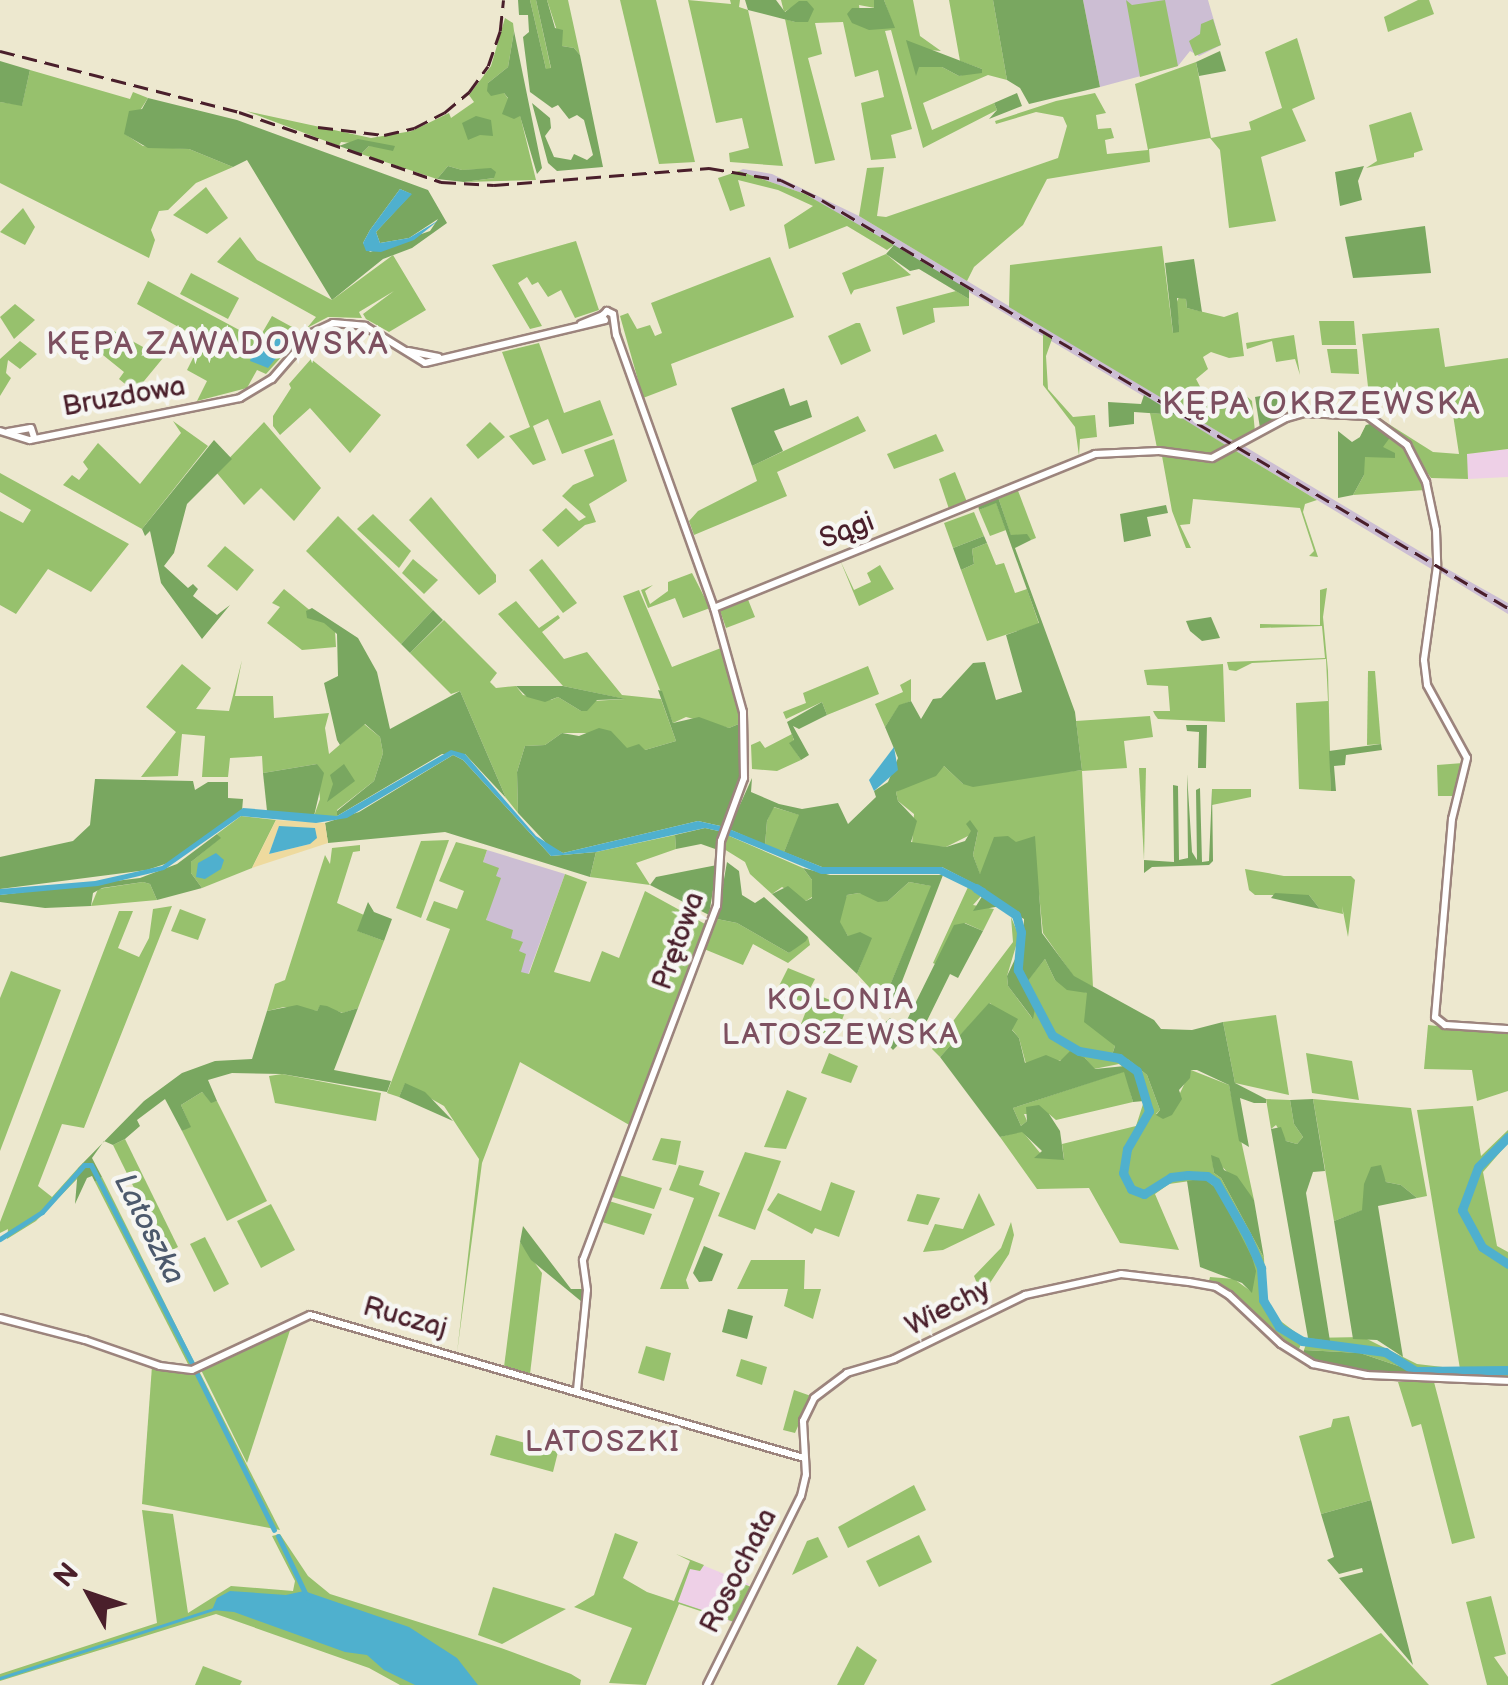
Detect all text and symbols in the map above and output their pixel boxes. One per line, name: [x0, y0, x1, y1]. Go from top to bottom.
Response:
district label: KĘPA ZAWADOWSKA: [46, 326, 390, 364]
street label: Bruzdowa: [60, 370, 188, 424]
district label: KĘPA OKRZEWSKA: [1162, 386, 1482, 424]
street label: Sągi: [815, 505, 879, 557]
street label: Prętowa: [646, 887, 712, 995]
district label: KOLONIA LATOSZEWSKA: [722, 982, 960, 1052]
water label: Latoszka: [106, 1168, 192, 1290]
street label: Wiechy: [900, 1273, 996, 1343]
street label: Ruczaj: [359, 1290, 451, 1346]
district label: LATOSZKI: [525, 1424, 681, 1460]
street label: Rosochata: [693, 1503, 785, 1639]
north arrow: [40, 1545, 140, 1645]
text: N: [47, 1557, 86, 1594]

